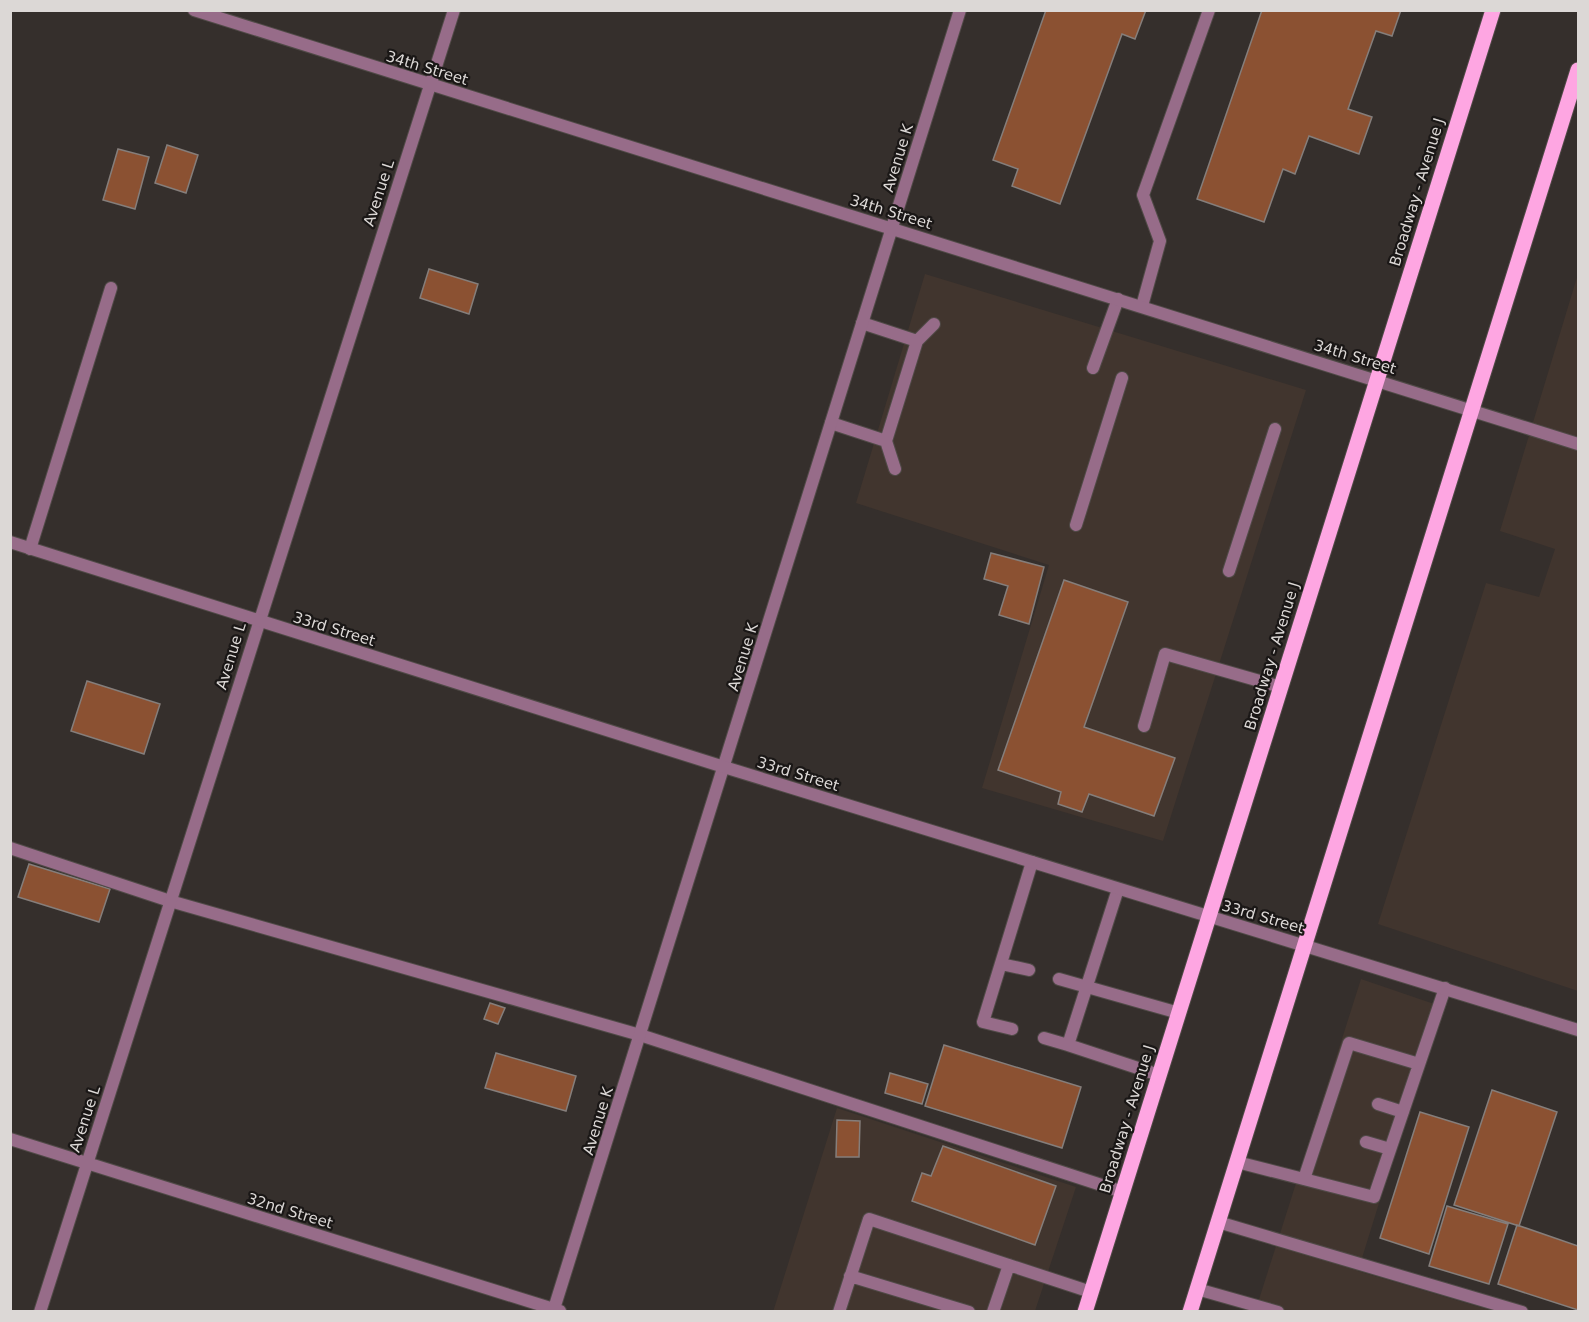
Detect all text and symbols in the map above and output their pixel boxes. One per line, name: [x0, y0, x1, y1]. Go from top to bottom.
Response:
street label: 34th Street: [384, 47, 470, 89]
street label: Broadway - Avenue J: [1386, 116, 1448, 268]
street label: Avenue K: [879, 121, 917, 194]
street label: Avenue L: [360, 157, 398, 229]
street label: 34th Street: [848, 191, 934, 233]
street label: 34th Street: [1312, 336, 1398, 378]
street label: Broadway - Avenue J: [1241, 580, 1303, 732]
street label: 33rd Street: [291, 608, 377, 650]
street label: Avenue L: [212, 620, 250, 692]
street label: Avenue K: [724, 620, 762, 693]
street label: 33rd Street: [755, 753, 841, 795]
street label: 33rd Street: [1220, 897, 1306, 937]
street label: Broadway - Avenue J: [1096, 1043, 1158, 1195]
street label: Avenue L: [66, 1083, 104, 1155]
street label: Avenue K: [579, 1084, 617, 1157]
street label: 32nd Street: [245, 1189, 335, 1233]

